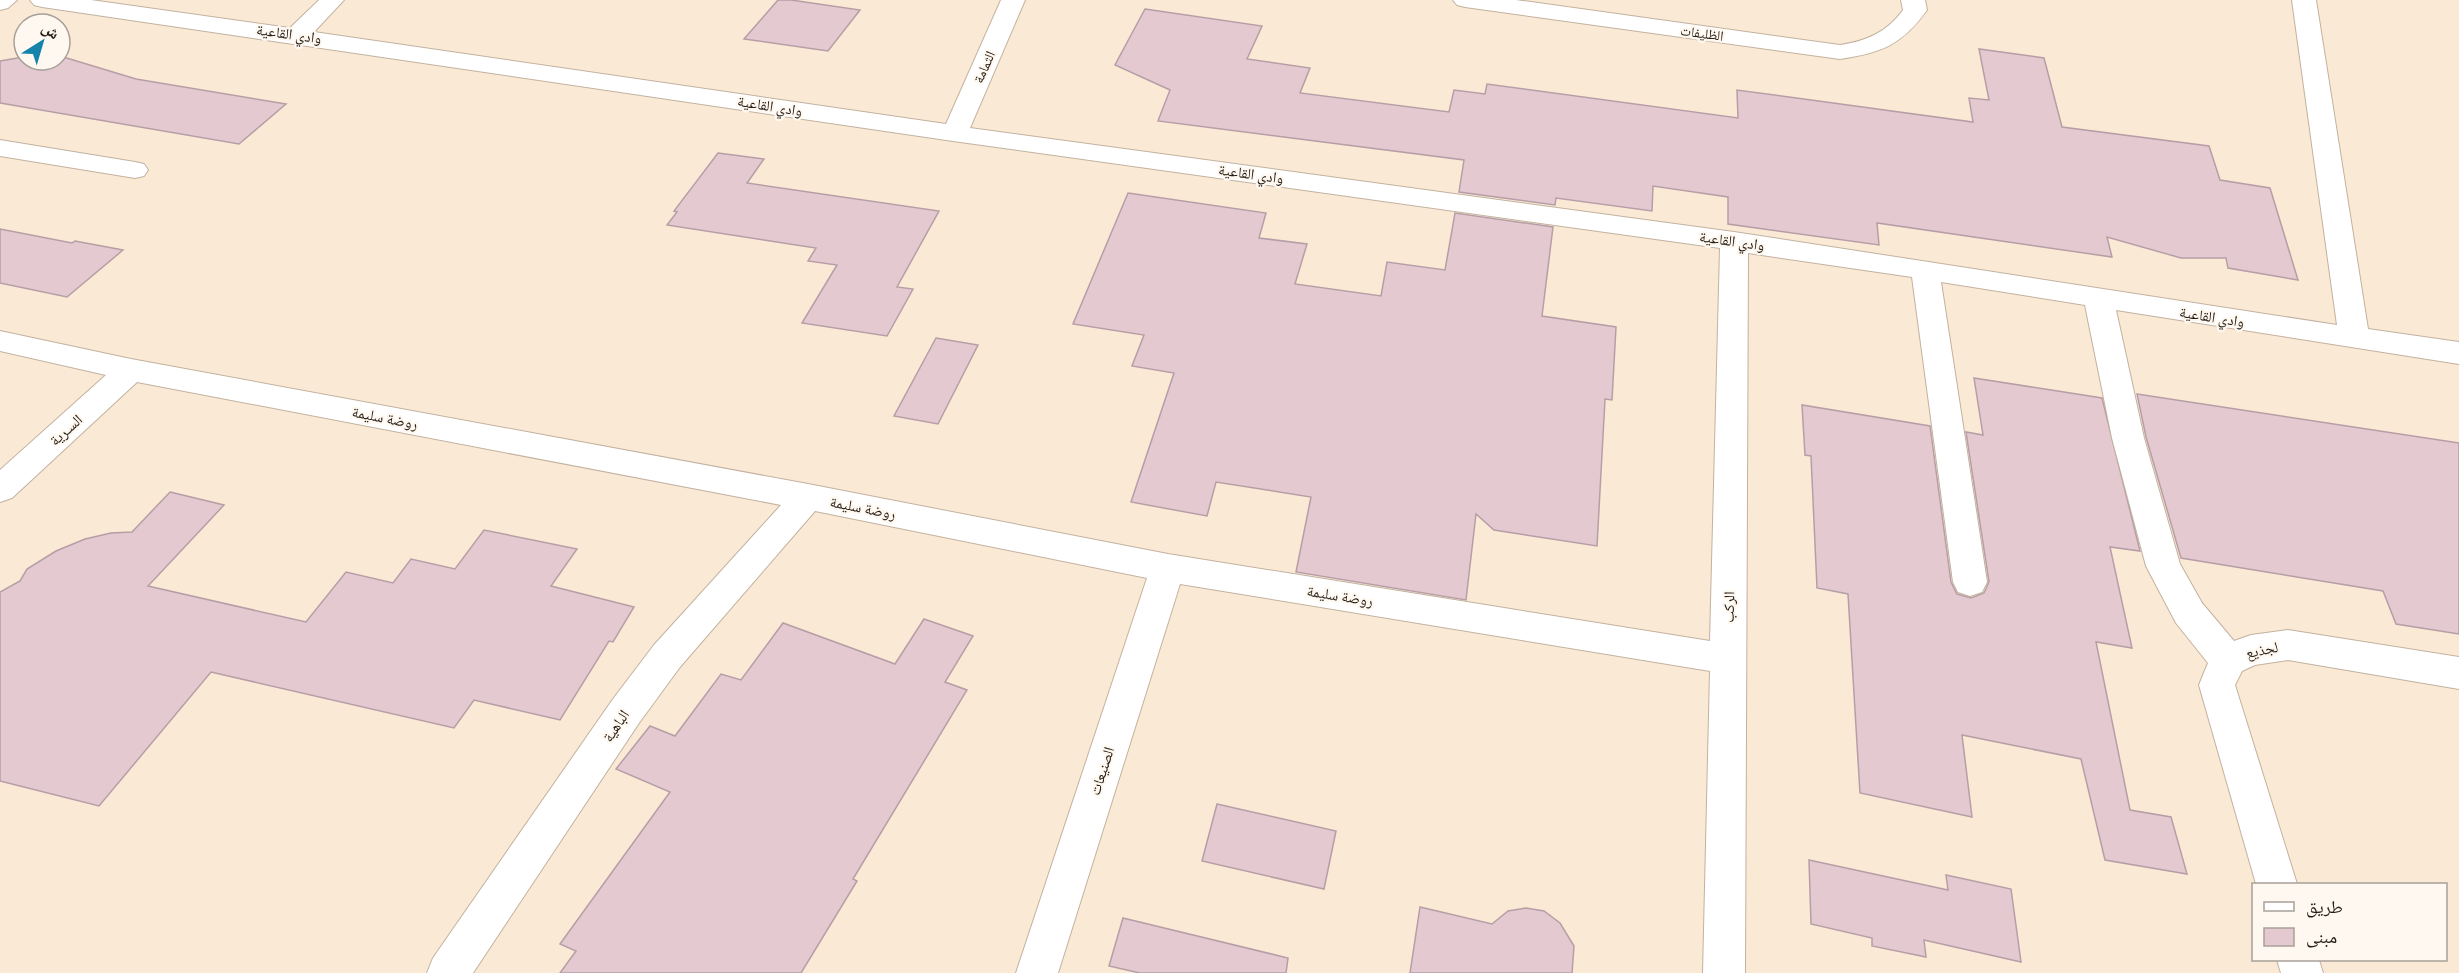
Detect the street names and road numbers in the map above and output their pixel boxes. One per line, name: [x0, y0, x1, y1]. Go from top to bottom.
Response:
street label: وادي القاعية: [254, 19, 323, 53]
street label: الظليفات: [1679, 20, 1725, 50]
street label: الثمامة: [968, 48, 1004, 88]
street label: وادي القاعية: [735, 90, 804, 126]
street label: وادي القاعية: [1216, 159, 1285, 193]
street label: وادي القاعية: [1697, 226, 1766, 260]
street label: وادي القاعية: [2177, 301, 2246, 337]
street label: روضة سليمة: [349, 401, 420, 439]
street label: السـرية: [45, 409, 90, 454]
street label: روضة سليمة: [827, 491, 898, 529]
street label: روضة سليمة: [1305, 580, 1375, 616]
street label: الركب: [1718, 591, 1744, 623]
street label: لجذيع: [2244, 636, 2281, 668]
street label: الباهية: [597, 705, 638, 749]
street label: الصنيعات: [1084, 744, 1124, 799]

